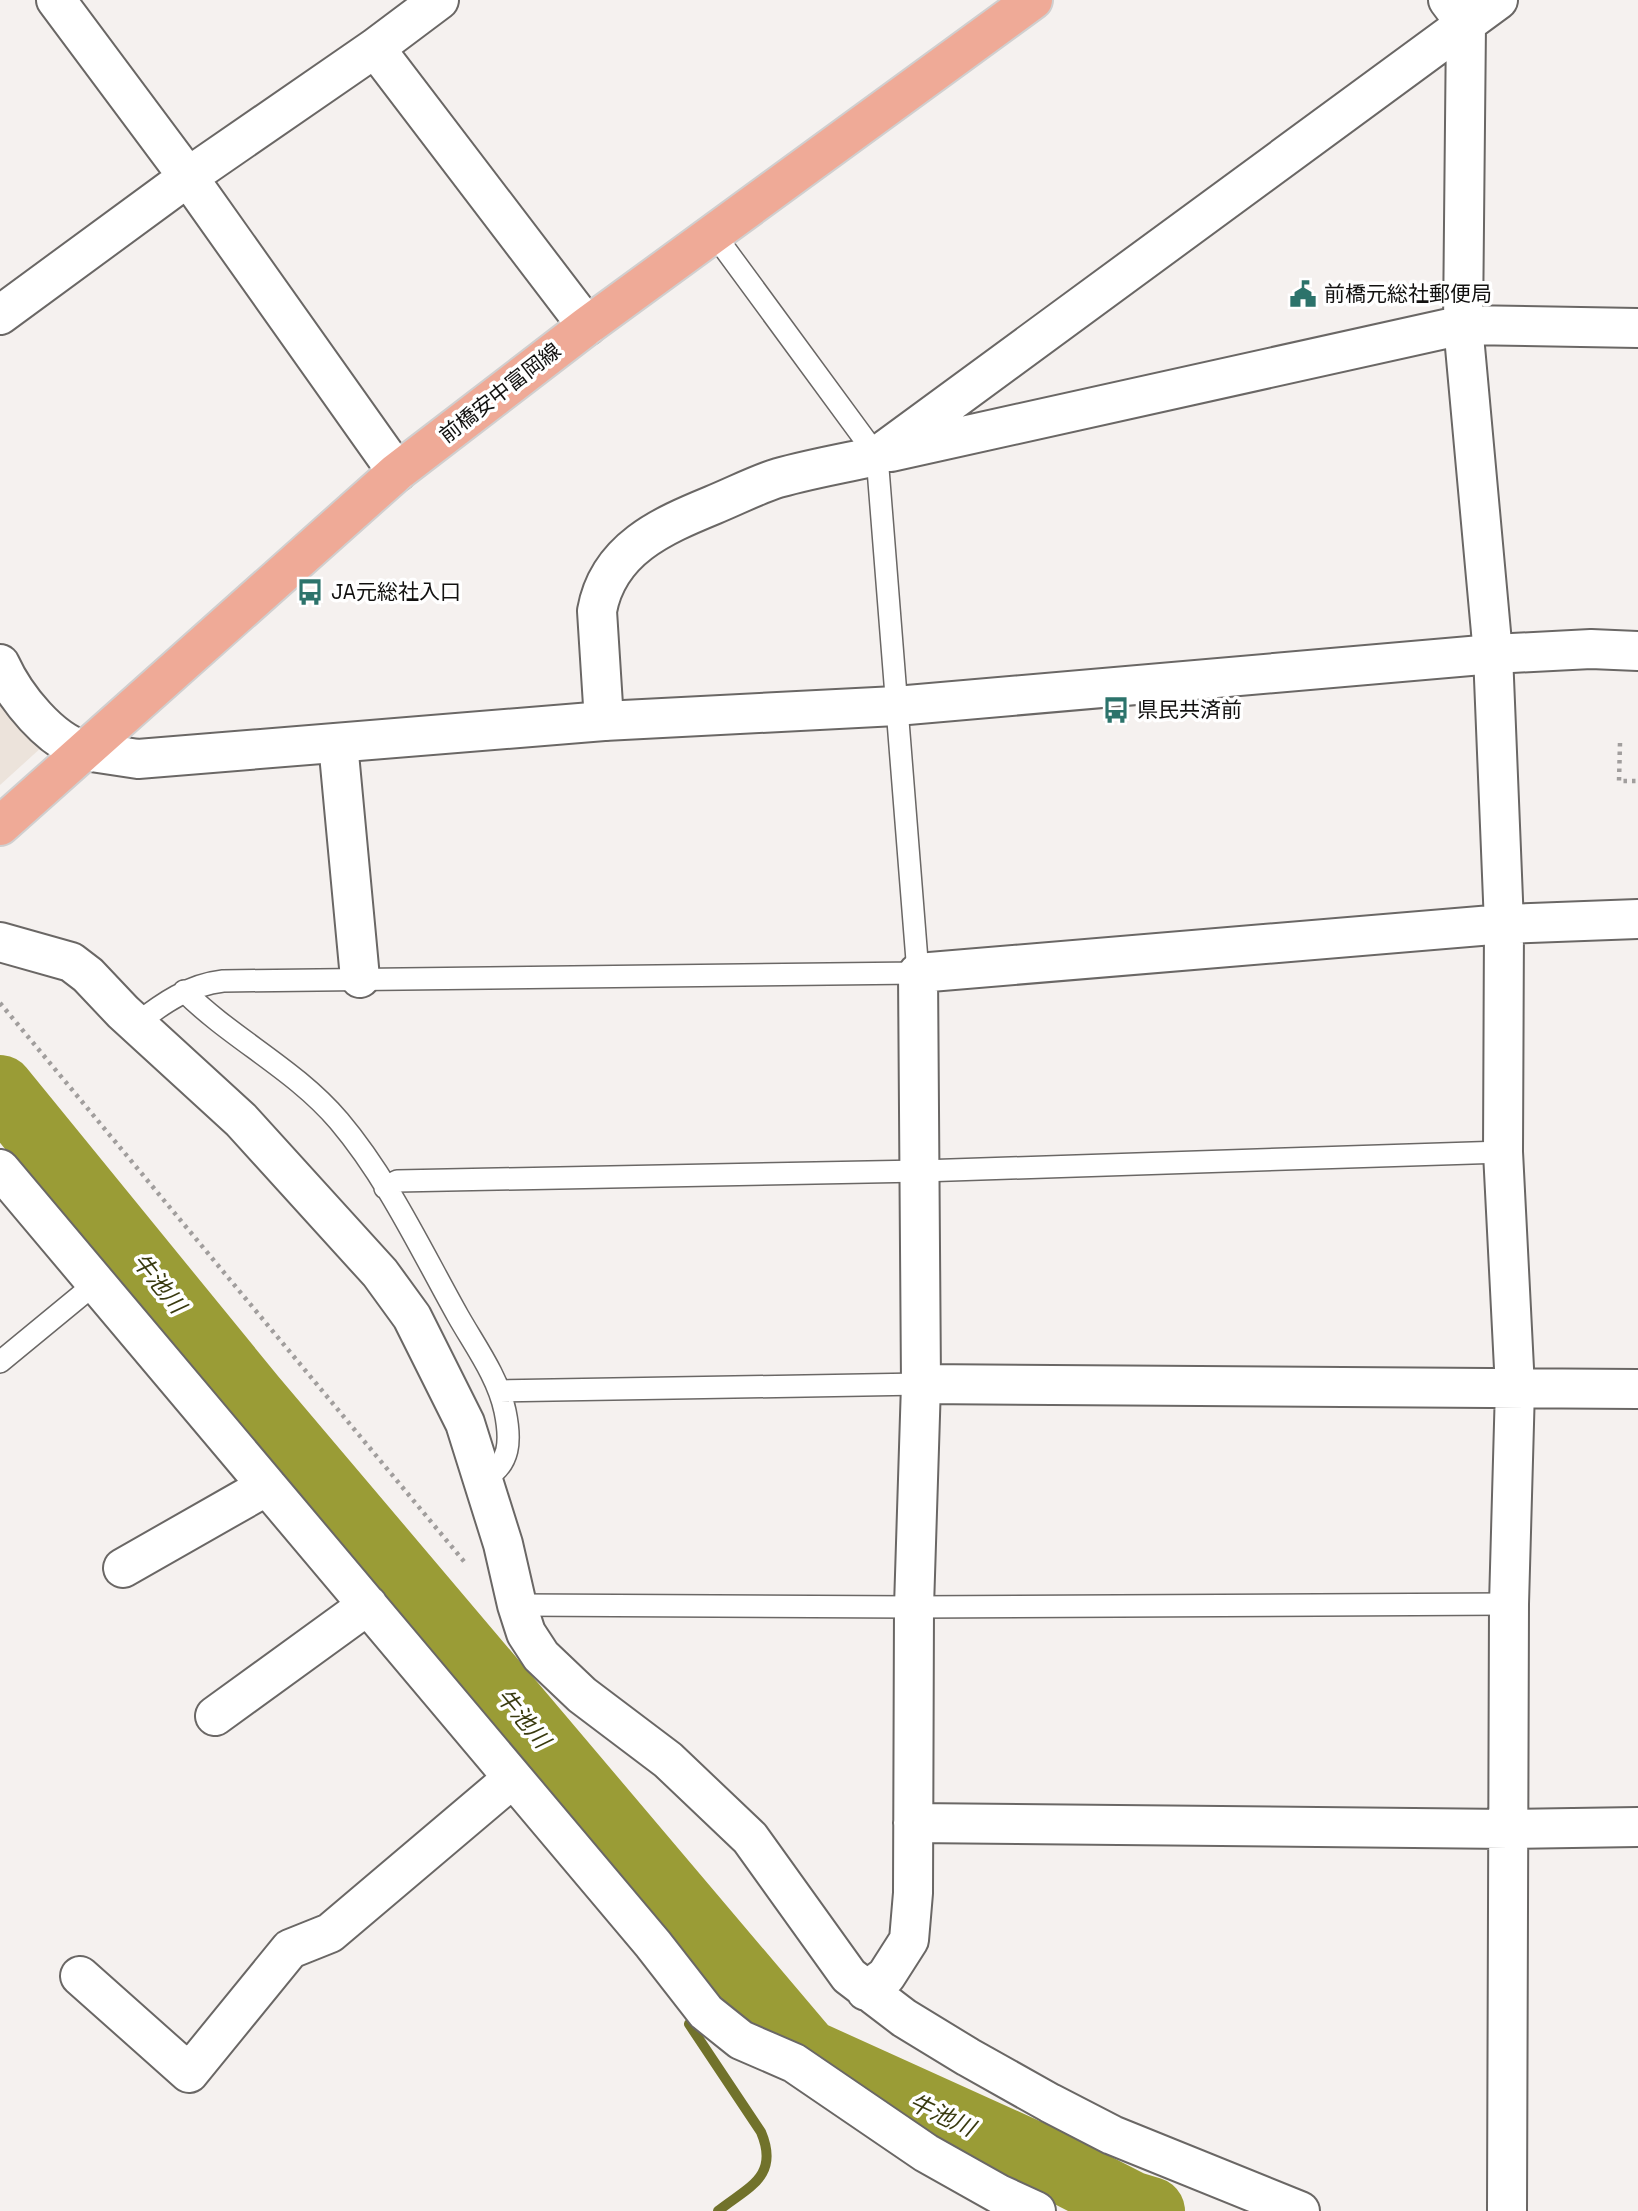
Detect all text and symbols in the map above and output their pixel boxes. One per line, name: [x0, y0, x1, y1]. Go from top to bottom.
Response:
public building icon: 前橋元総社郵便局: [1288, 279, 1318, 309]
place label: 前橋元総社郵便局: [1324, 280, 1492, 307]
street label: 前橋安中富岡線: [433, 337, 566, 448]
bus stop icon: JA元総社入口: [295, 577, 325, 607]
place label: JA元総社入口: [331, 578, 461, 605]
bus stop icon: 県民共済前: [1101, 695, 1131, 725]
place label: 県民共済前: [1137, 696, 1242, 723]
water label: 牛池川: [126, 1247, 194, 1322]
water label: 牛池川: [489, 1682, 559, 1756]
water label: 牛池川: [904, 2087, 982, 2144]

